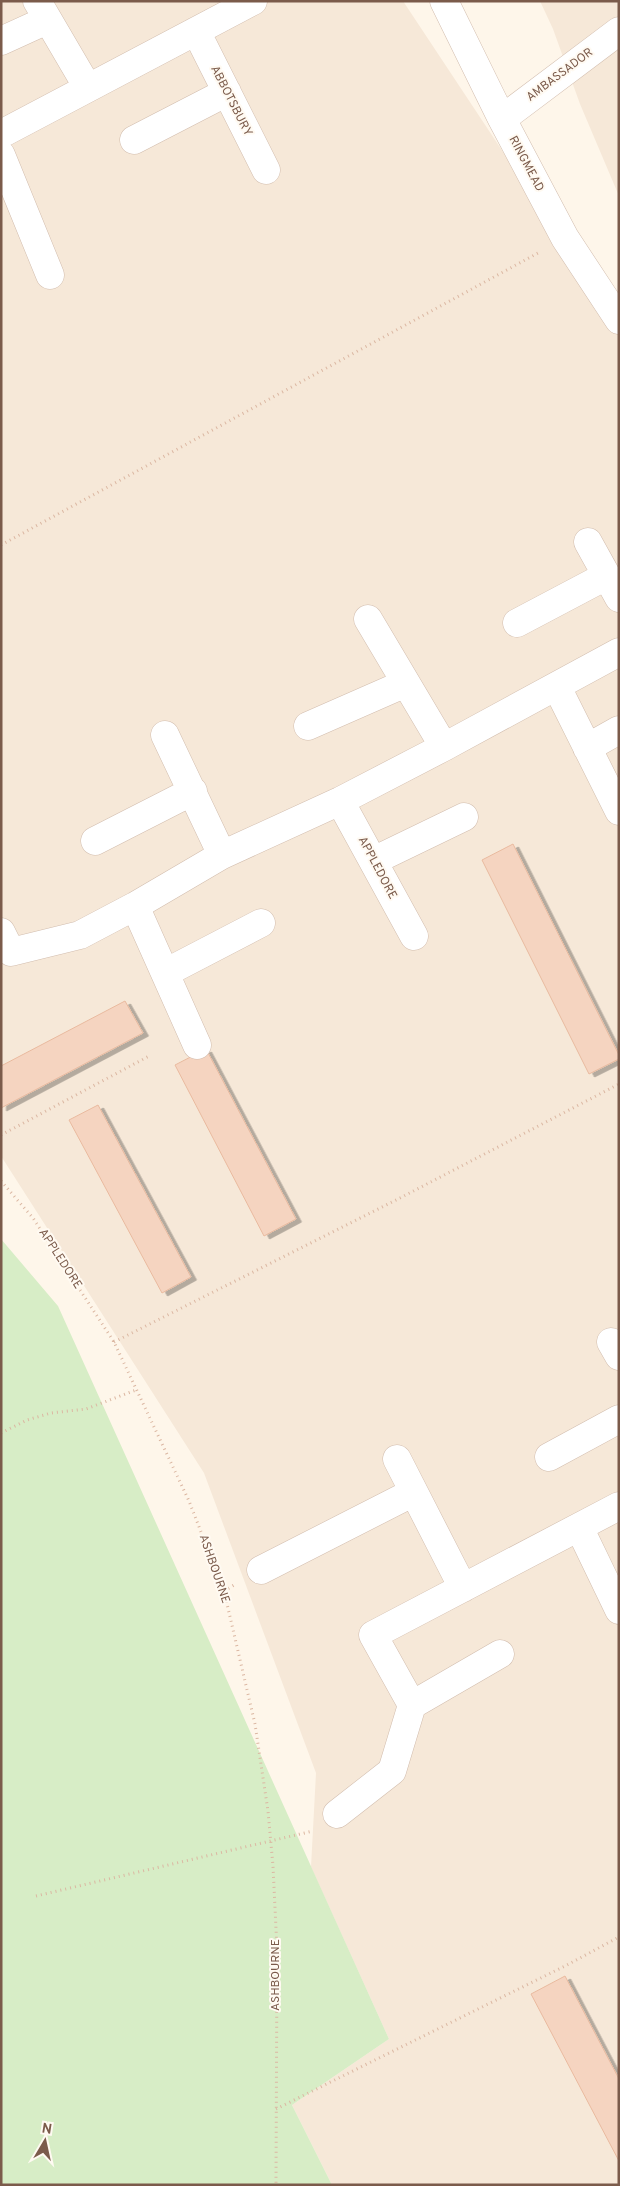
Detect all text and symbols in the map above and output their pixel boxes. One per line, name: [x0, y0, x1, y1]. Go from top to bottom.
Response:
street label: AMBASSADOR: [523, 45, 597, 105]
street label: ABBOTSBURY: [206, 63, 256, 139]
street label: RINGMEAD: [505, 133, 547, 195]
street label: APPLEDORE: [354, 834, 400, 902]
street label: APPLEDORE: [35, 1226, 85, 1292]
street label: ASHBOURNE: [195, 1532, 233, 1606]
street label: ASHBOURNE: [268, 1939, 284, 2011]
north arrow: [20, 2116, 70, 2166]
text: N: [40, 2120, 53, 2139]

